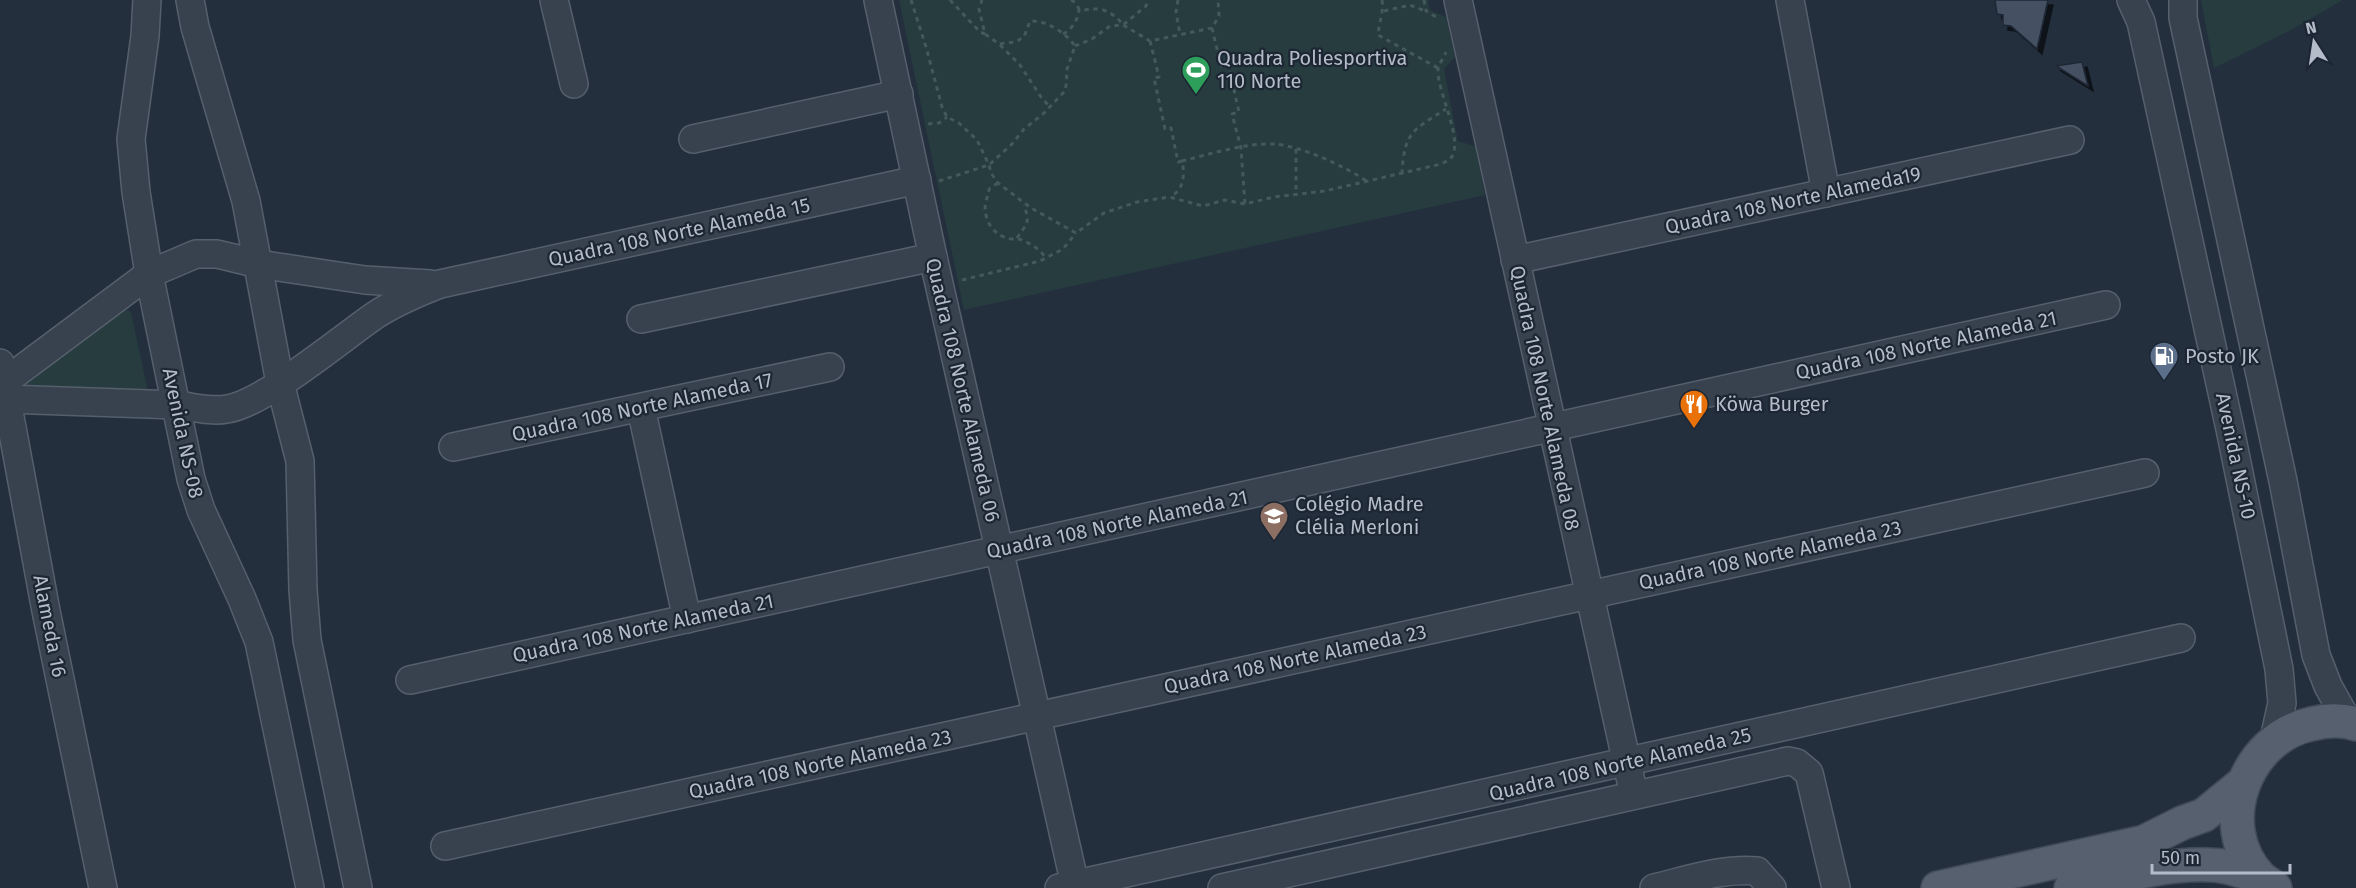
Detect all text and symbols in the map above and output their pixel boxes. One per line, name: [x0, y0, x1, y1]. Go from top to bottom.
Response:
north arrow: [2284, 12, 2344, 72]
text: N: [2304, 17, 2318, 38]
place label: Quadra Poliesportiva 110 Norte: [1217, 46, 1407, 93]
sports icon: Quadra Poliesportiva 110 Norte: [1180, 54, 1212, 96]
street label: Quadra 108 Norte Alameda19: [1663, 161, 1923, 239]
street label: Quadra 108 Norte Alameda 15: [546, 193, 812, 271]
street label: Quadra 108 Norte Alameda 06: [921, 256, 1005, 524]
street label: Quadra 108 Norte Alameda 08: [1505, 263, 1585, 533]
street label: Quadra 108 Norte Alameda 21: [1793, 306, 2059, 384]
fuel station icon: Posto JK: [2148, 340, 2180, 382]
place label: Posto JK: [2185, 344, 2259, 368]
street label: Avenida NS-08: [157, 366, 209, 500]
street label: Quadra 108 Norte Alameda 17: [510, 368, 775, 446]
restaurant icon: Köwa Burger: [1678, 388, 1710, 430]
street label: Avenida NS-10: [2211, 391, 2261, 521]
place label: Köwa Burger: [1715, 392, 1829, 416]
street label: Quadra 108 Norte Alameda 21: [984, 485, 1250, 563]
place label: Colégio Madre Clélia Merloni: [1295, 492, 1424, 539]
school or university icon: Colégio Madre Clélia Merloni: [1258, 500, 1290, 542]
street label: Quadra 108 Norte Alameda 23: [1636, 515, 1904, 595]
street label: Alameda 16: [28, 573, 72, 679]
street label: Quadra 108 Norte Alameda 21: [510, 589, 776, 667]
street label: Quadra 108 Norte Alameda 23: [1161, 619, 1429, 699]
street label: Quadra 108 Norte Alameda 25: [1487, 722, 1753, 806]
street label: Quadra 108 Norte Alameda 23: [686, 724, 954, 804]
scale bar: [2152, 837, 2290, 875]
text: 50 m: [2161, 847, 2200, 869]

